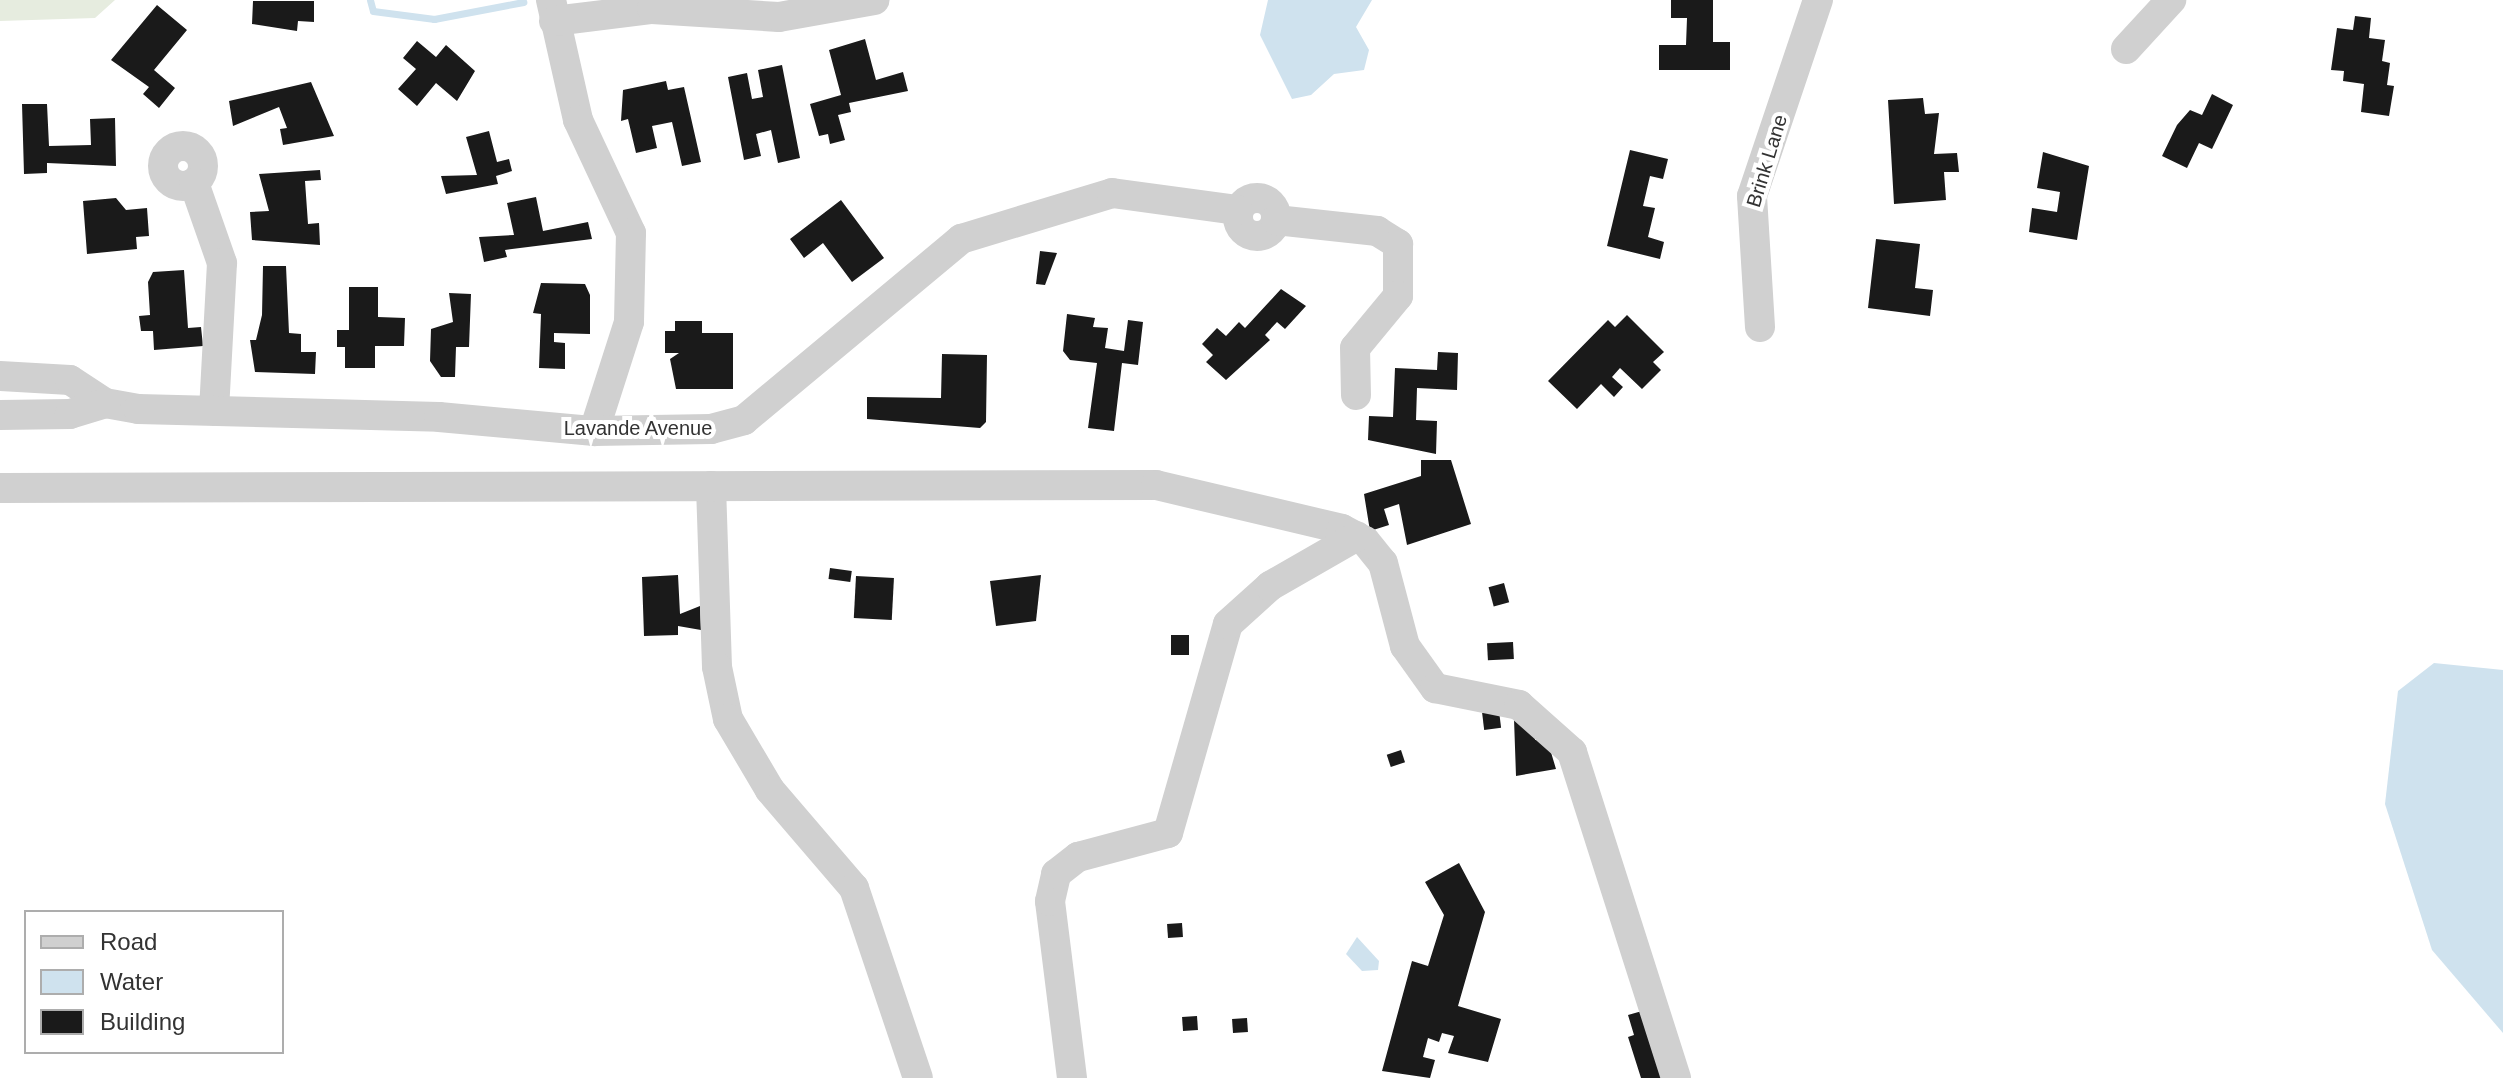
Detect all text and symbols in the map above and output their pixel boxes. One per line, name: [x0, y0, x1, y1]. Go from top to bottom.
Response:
street label: Brink Lane: [1742, 112, 1792, 210]
street label: Lavande Avenue: [563, 416, 713, 440]
legend: [24, 910, 284, 1054]
text: Road: [100, 928, 157, 955]
text: Water: [100, 968, 163, 995]
text: Building: [100, 1008, 185, 1035]

